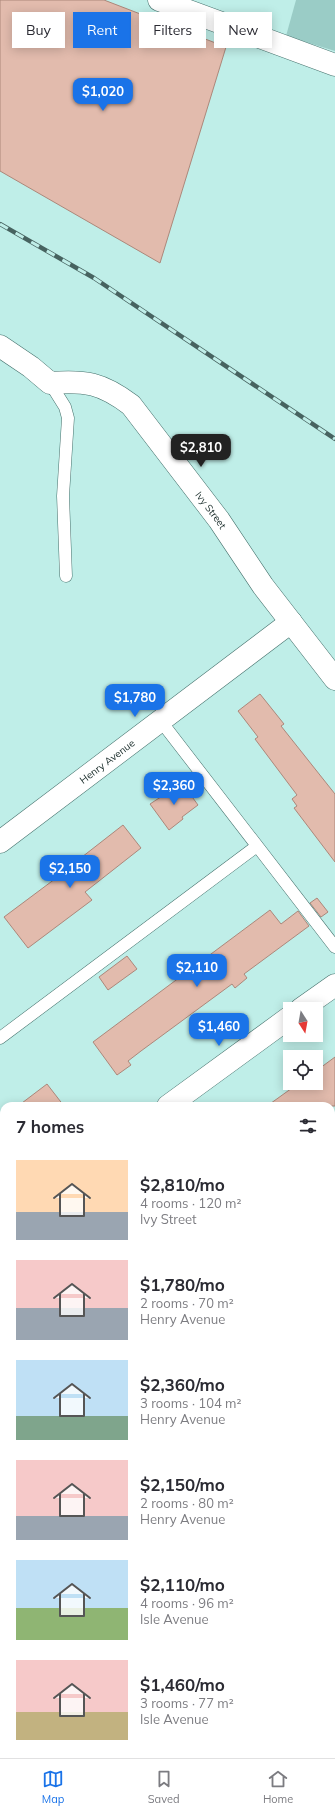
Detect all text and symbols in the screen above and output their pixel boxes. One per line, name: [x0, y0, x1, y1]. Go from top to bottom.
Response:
chip: Buy: [12, 12, 65, 48]
chip: Rent: [73, 12, 131, 48]
chip: Filters: [139, 12, 206, 48]
chip: New: [214, 12, 272, 48]
pin: $1,020: [70, 78, 136, 112]
text: $1,020: [82, 83, 124, 99]
pin: $2,810: [168, 434, 234, 468]
text: $2,810: [180, 439, 222, 455]
street label: Ivy Street: [193, 489, 230, 532]
pin: $1,780: [102, 684, 168, 718]
text: $1,780: [114, 689, 156, 705]
street label: Henry Avenue: [77, 736, 137, 786]
pin: $2,360: [141, 772, 207, 806]
text: $2,360: [153, 777, 195, 793]
pin: $2,150: [37, 855, 103, 889]
text: $2,150: [49, 860, 91, 876]
pin: $2,110: [164, 954, 230, 988]
text: $2,110: [176, 959, 218, 975]
north arrow: [283, 1002, 323, 1042]
map controls: [283, 1002, 323, 1090]
pin: $1,460: [186, 1013, 252, 1047]
text: $1,460: [198, 1018, 240, 1034]
button: locate: [283, 1050, 323, 1090]
icon: filters: [297, 1115, 319, 1137]
text: 7 homes: [16, 1116, 84, 1137]
text: $2,810/mo: [140, 1174, 225, 1195]
icon: home: [48, 1176, 96, 1224]
text: 4 rooms · 120 m²: [140, 1195, 241, 1211]
text: Ivy Street: [140, 1211, 197, 1227]
text: $1,780/mo: [140, 1274, 225, 1295]
icon: home: [48, 1276, 96, 1324]
text: 2 rooms · 70 m²: [140, 1295, 234, 1311]
text: Henry Avenue: [140, 1311, 225, 1327]
text: $2,360/mo: [140, 1374, 225, 1395]
icon: home: [48, 1376, 96, 1424]
text: 3 rooms · 104 m²: [140, 1395, 241, 1411]
text: Henry Avenue: [140, 1411, 225, 1427]
text: $2,150/mo: [140, 1474, 225, 1495]
icon: home: [48, 1476, 96, 1524]
text: 2 rooms · 80 m²: [140, 1495, 234, 1511]
text: Henry Avenue: [140, 1511, 225, 1527]
text: $2,110/mo: [140, 1574, 225, 1595]
icon: home: [48, 1576, 96, 1624]
text: 4 rooms · 96 m²: [140, 1595, 234, 1611]
text: Isle Avenue: [140, 1611, 209, 1627]
text: $1,460/mo: [140, 1674, 225, 1695]
icon: home: [48, 1676, 96, 1724]
text: 3 rooms · 77 m²: [140, 1695, 234, 1711]
text: Isle Avenue: [140, 1711, 209, 1727]
tab: Map: [42, 1768, 64, 1806]
tab: Saved: [148, 1768, 180, 1806]
tab: Home: [263, 1768, 293, 1806]

